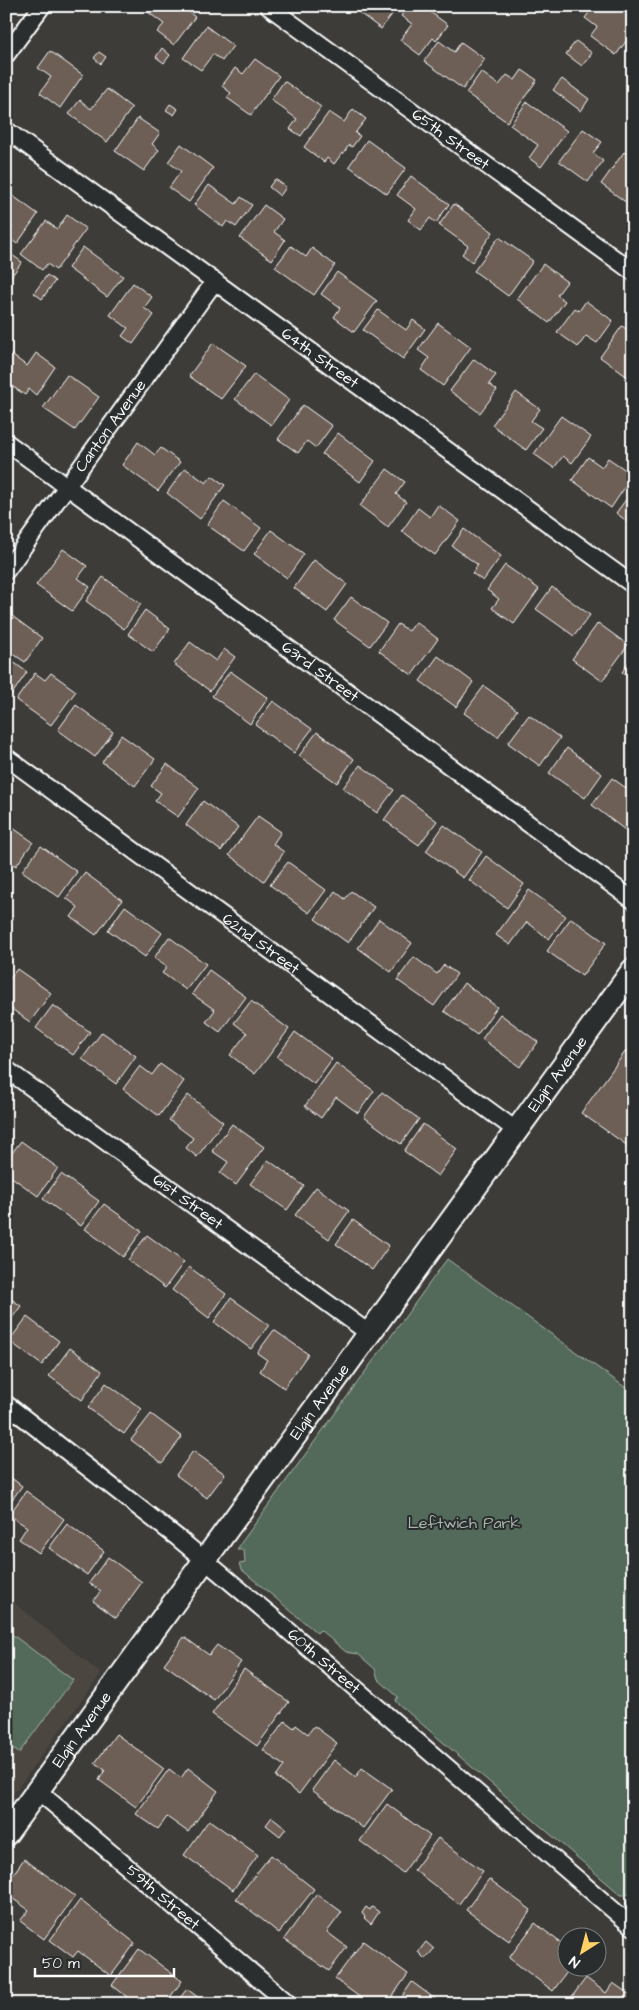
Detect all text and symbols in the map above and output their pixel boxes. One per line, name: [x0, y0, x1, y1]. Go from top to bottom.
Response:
street label: 65th Street: [407, 103, 495, 175]
street label: 64th Street: [277, 322, 364, 394]
street label: Canton Avenue: [70, 375, 152, 477]
street label: 63rd Street: [277, 636, 364, 707]
street label: 62nd Street: [218, 908, 305, 980]
street label: Elgin Avenue: [522, 1031, 593, 1117]
street label: 61st Street: [148, 1168, 228, 1235]
street label: Elgin Avenue: [285, 1359, 355, 1444]
park label: Leftwich Park: [408, 1512, 520, 1534]
street label: 60th Street: [282, 1623, 366, 1699]
street label: Elgin Avenue: [47, 1687, 117, 1772]
street label: 59th Street: [121, 1859, 205, 1935]
north arrow: [556, 1928, 606, 1978]
scale bar: [35, 1945, 174, 1977]
text: N: [565, 1951, 584, 1972]
text: 50 m: [42, 1953, 80, 1974]

